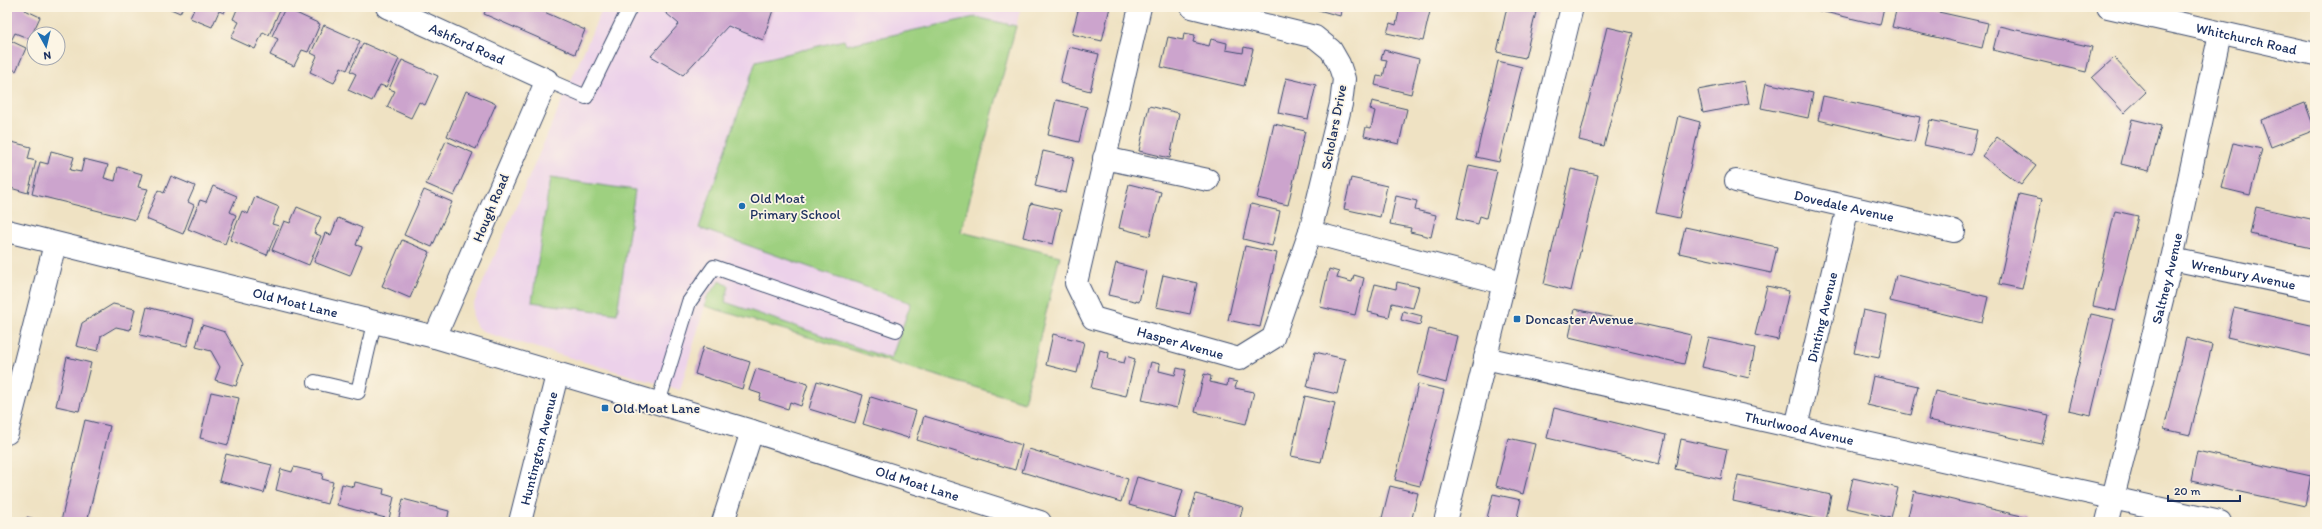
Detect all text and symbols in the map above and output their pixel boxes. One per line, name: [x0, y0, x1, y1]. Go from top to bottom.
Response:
street label: Ashford Road: [426, 19, 508, 68]
street label: Whitchurch Road: [2194, 19, 2299, 58]
north arrow: [26, 26, 66, 66]
text: N: [43, 48, 52, 62]
street label: Scholars Drive: [1317, 83, 1351, 171]
street label: Hough Road: [469, 171, 513, 245]
street label: Dovedale Avenue: [1793, 186, 1896, 226]
place label: Old Moat Primary School: [750, 190, 841, 223]
marker: Old Moat Primary School: [737, 201, 747, 211]
street label: Saltney Avenue: [2148, 231, 2186, 326]
street label: Wrenbury Avenue: [2190, 255, 2298, 293]
street label: Dinting Avenue: [1803, 270, 1841, 364]
street label: Old Moat Lane: [251, 284, 340, 321]
place label: Doncaster Avenue: [1525, 311, 1634, 328]
marker: Doncaster Avenue: [1512, 314, 1522, 324]
street label: Hasper Avenue: [1135, 322, 1226, 363]
street label: Huntington Avenue: [516, 389, 561, 507]
place label: Old Moat Lane: [613, 400, 700, 417]
marker: Old Moat Lane: [600, 403, 610, 413]
street label: Thurlwood Avenue: [1743, 408, 1856, 449]
street label: Old Moat Lane: [873, 462, 962, 505]
scale bar: [2168, 477, 2240, 503]
text: 20 m: [2174, 484, 2201, 498]

